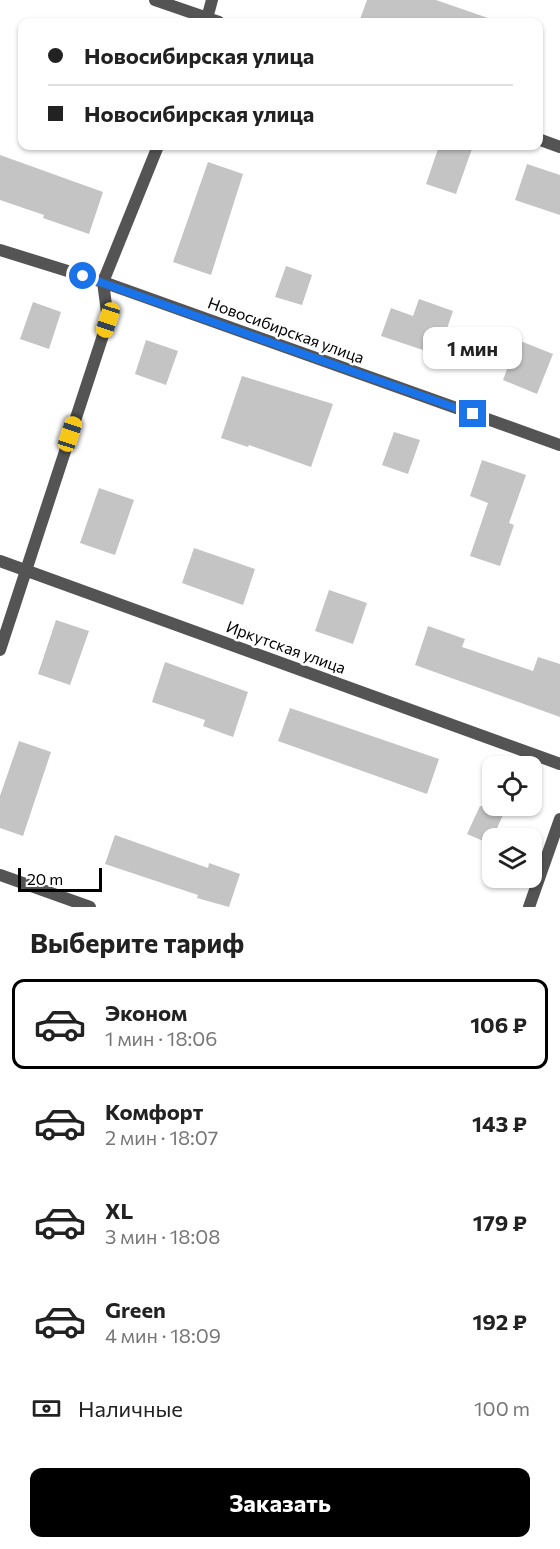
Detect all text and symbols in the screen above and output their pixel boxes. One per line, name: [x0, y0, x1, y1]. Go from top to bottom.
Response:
text: Новосибирская улица: [84, 42, 314, 69]
text: Новосибирская улица: [84, 100, 314, 127]
route start: [69, 262, 96, 289]
street label: Новосибирская улица: [205, 292, 367, 367]
car: [94, 300, 122, 340]
callout: 1 мин: [424, 327, 522, 369]
text: 1 мин: [447, 336, 498, 360]
route end: [459, 400, 486, 427]
car: [56, 414, 84, 454]
street label: Иркутская улица: [224, 616, 348, 677]
map controls: [482, 756, 542, 888]
button: locate: [482, 756, 542, 816]
button: layers: [482, 828, 542, 888]
scale bar: [18, 865, 102, 893]
text: 20 m: [27, 869, 63, 888]
text: Выберите тариф: [30, 926, 244, 959]
icon: car: [33, 997, 87, 1051]
text: Эконом: [105, 999, 187, 1026]
text: 106 ₽: [470, 1011, 527, 1038]
text: 1 мин · 18:06: [105, 1026, 217, 1050]
icon: car: [33, 1096, 87, 1150]
text: Комфорт: [105, 1098, 203, 1125]
text: 143 ₽: [472, 1110, 527, 1137]
text: 2 мин · 18:07: [105, 1125, 218, 1149]
icon: car: [33, 1195, 87, 1249]
text: XL: [105, 1197, 133, 1224]
text: 179 ₽: [473, 1209, 527, 1236]
text: 3 мин · 18:08: [105, 1224, 220, 1248]
icon: car: [33, 1294, 87, 1348]
text: Green: [105, 1296, 166, 1323]
text: 192 ₽: [472, 1308, 527, 1335]
text: 4 мин · 18:09: [105, 1323, 221, 1347]
icon: cash: [30, 1392, 63, 1425]
text: Наличные: [78, 1395, 183, 1422]
text: 100 m: [474, 1396, 530, 1420]
button: Заказать: [30, 1468, 530, 1537]

